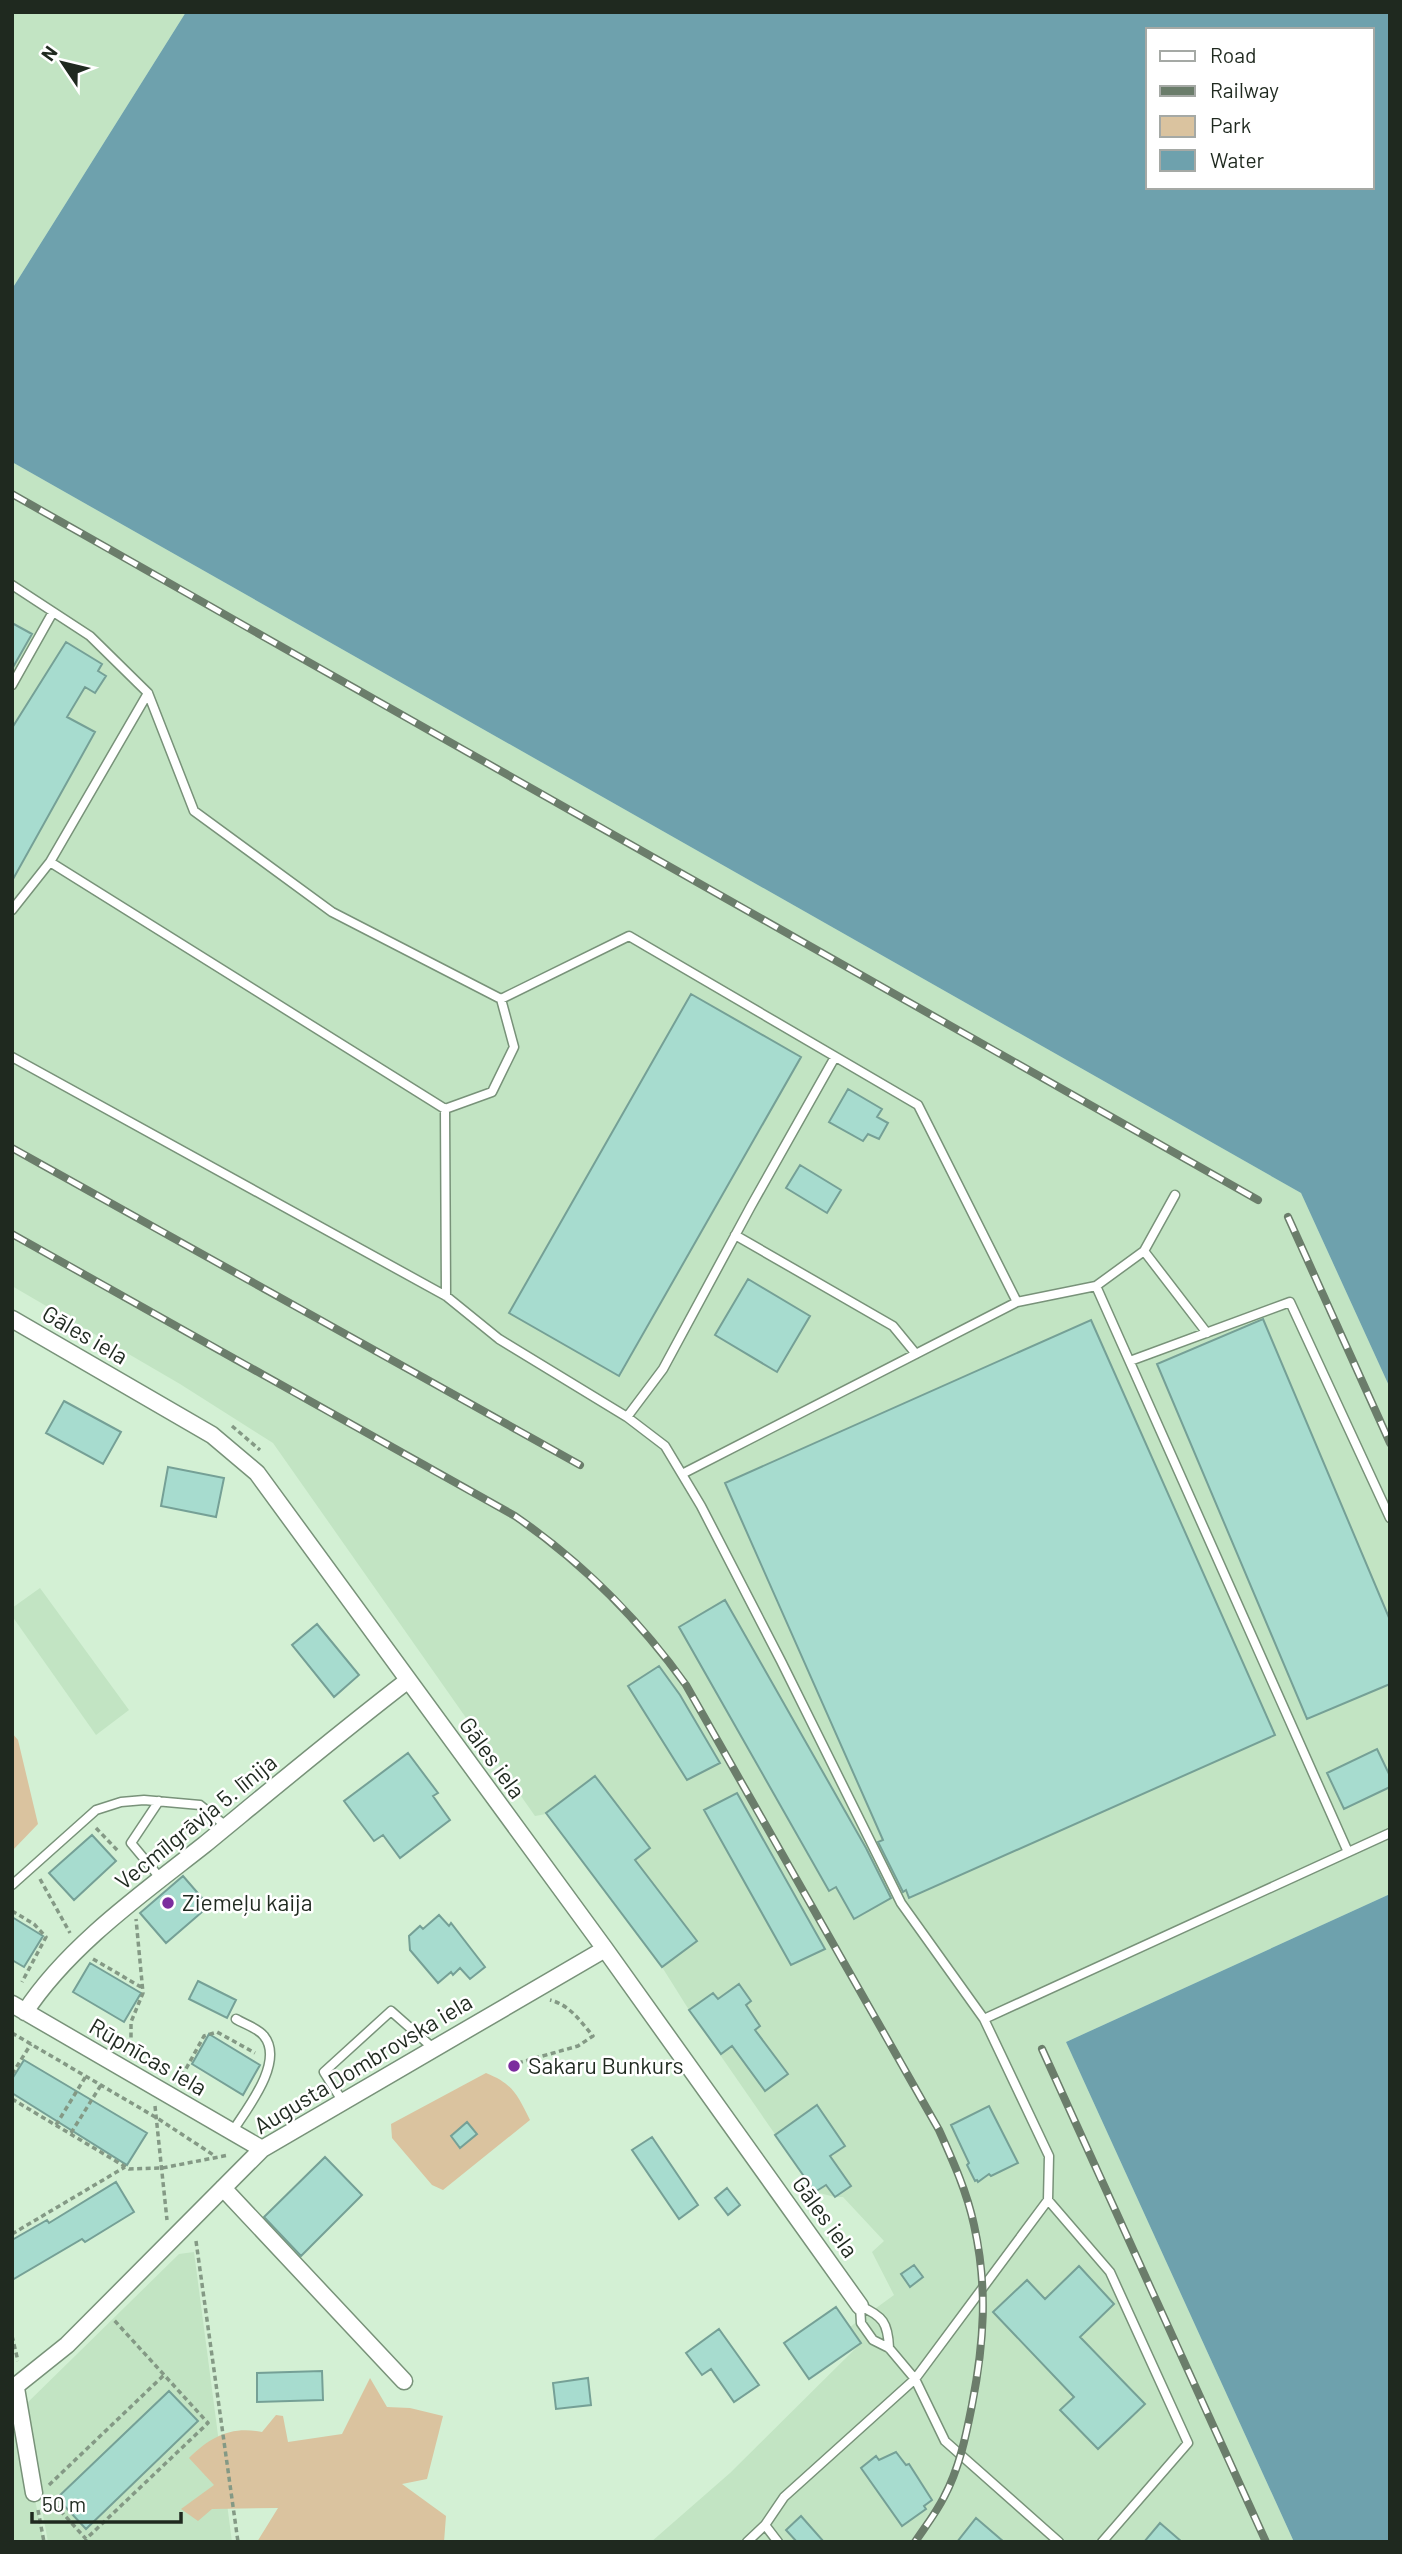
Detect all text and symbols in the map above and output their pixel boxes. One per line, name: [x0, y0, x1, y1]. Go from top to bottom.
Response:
north arrow: [28, 28, 98, 98]
legend: [1146, 28, 1374, 189]
text: N: [36, 41, 62, 65]
text: Road: [1210, 42, 1256, 67]
text: Railway: [1210, 77, 1279, 102]
text: Park: [1210, 112, 1251, 137]
text: Water: [1210, 147, 1265, 172]
street label: Gāles iela: [38, 1299, 133, 1370]
street label: Gāles iela: [454, 1711, 532, 1804]
street label: Vecmīlgrāvja 5. līnija: [109, 1748, 282, 1895]
place label: Ziemeļu kaija: [182, 1888, 312, 1916]
marker: Ziemeļu kaija: [160, 1895, 176, 1911]
street label: Augusta Dombrovska iela: [248, 1987, 477, 2139]
street label: Rūpnīcas iela: [85, 2011, 212, 2101]
place label: Sakaru Bunkurs: [528, 2051, 684, 2079]
marker: Sakaru Bunkurs: [506, 2058, 522, 2074]
street label: Gāles iela: [787, 2170, 865, 2263]
scale bar: [32, 2480, 180, 2524]
text: 50 m: [42, 2491, 86, 2516]

